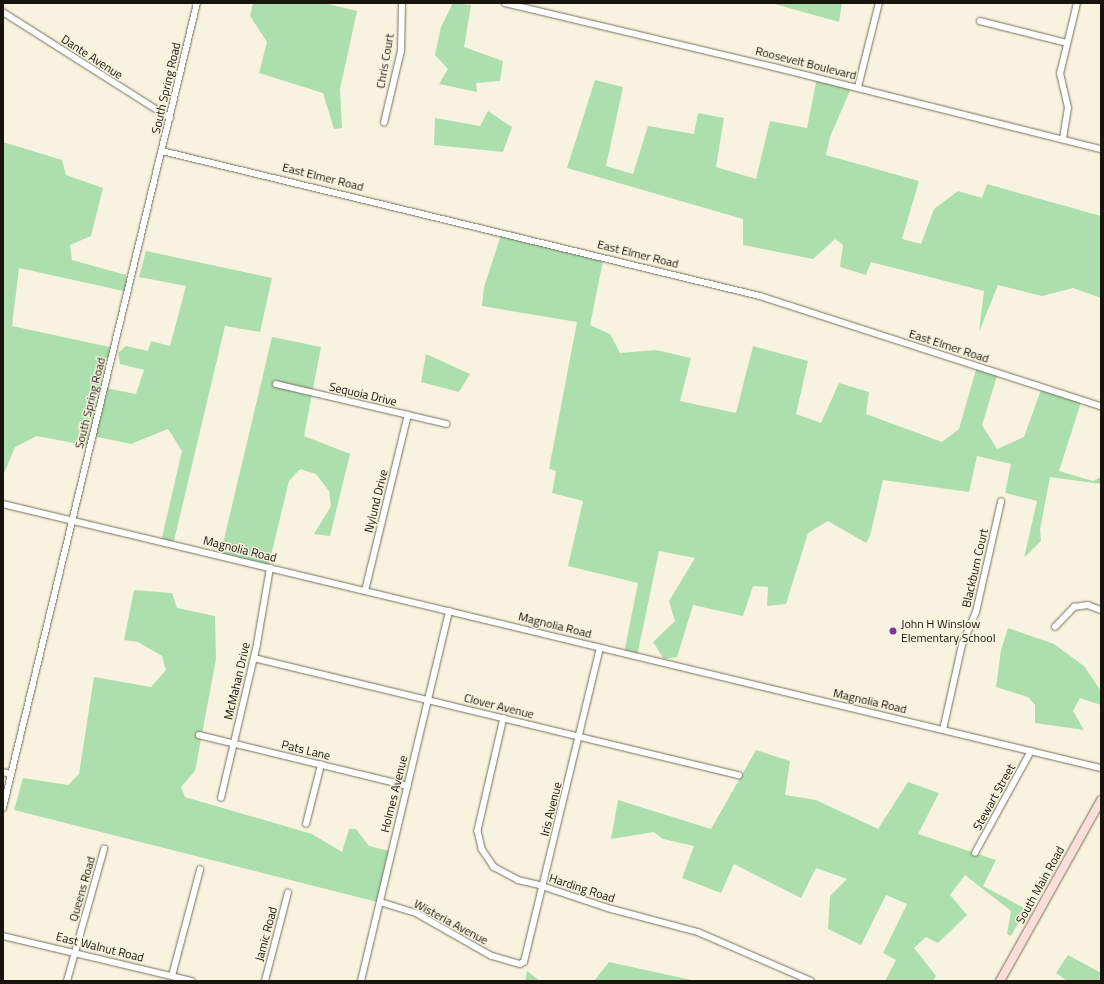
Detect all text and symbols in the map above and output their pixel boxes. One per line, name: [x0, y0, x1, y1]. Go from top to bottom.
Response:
street label: Dante Avenue: [58, 32, 126, 82]
street label: Chris Court: [373, 32, 397, 90]
street label: South Spring Road: [148, 41, 184, 135]
street label: Roosevelt Boulevard: [754, 43, 858, 83]
street label: East Elmer Road: [281, 160, 365, 194]
street label: East Elmer Road: [596, 237, 680, 271]
street label: East Elmer Road: [907, 326, 991, 366]
street label: South Spring Road: [72, 356, 108, 450]
street label: Sequoia Drive: [328, 379, 398, 409]
street label: Nylund Drive: [361, 468, 391, 534]
street label: Blackburn Court: [959, 527, 991, 609]
street label: Magnolia Road: [202, 533, 278, 565]
street label: Magnolia Road: [517, 609, 593, 641]
place label: John H Winslow Elementary School: [901, 617, 995, 645]
marker: John H Winslow Elementary School: [888, 626, 898, 636]
street label: McMahan Drive: [221, 641, 253, 721]
street label: Magnolia Road: [832, 686, 908, 716]
street label: Clover Avenue: [463, 690, 535, 722]
street label: Pats Lane: [280, 737, 332, 763]
street label: Holmes Avenue: [377, 754, 411, 834]
street label: Stewart Street: [970, 761, 1018, 833]
street label: Iris Avenue: [537, 780, 565, 838]
street label: South Main Road: [1013, 844, 1067, 926]
street label: Queens Road: [66, 855, 98, 923]
street label: Harding Road: [547, 871, 617, 905]
street label: Wisteria Avenue: [411, 896, 491, 948]
street label: Jamic Road: [252, 905, 280, 963]
street label: East Walnut Road: [55, 929, 145, 965]

